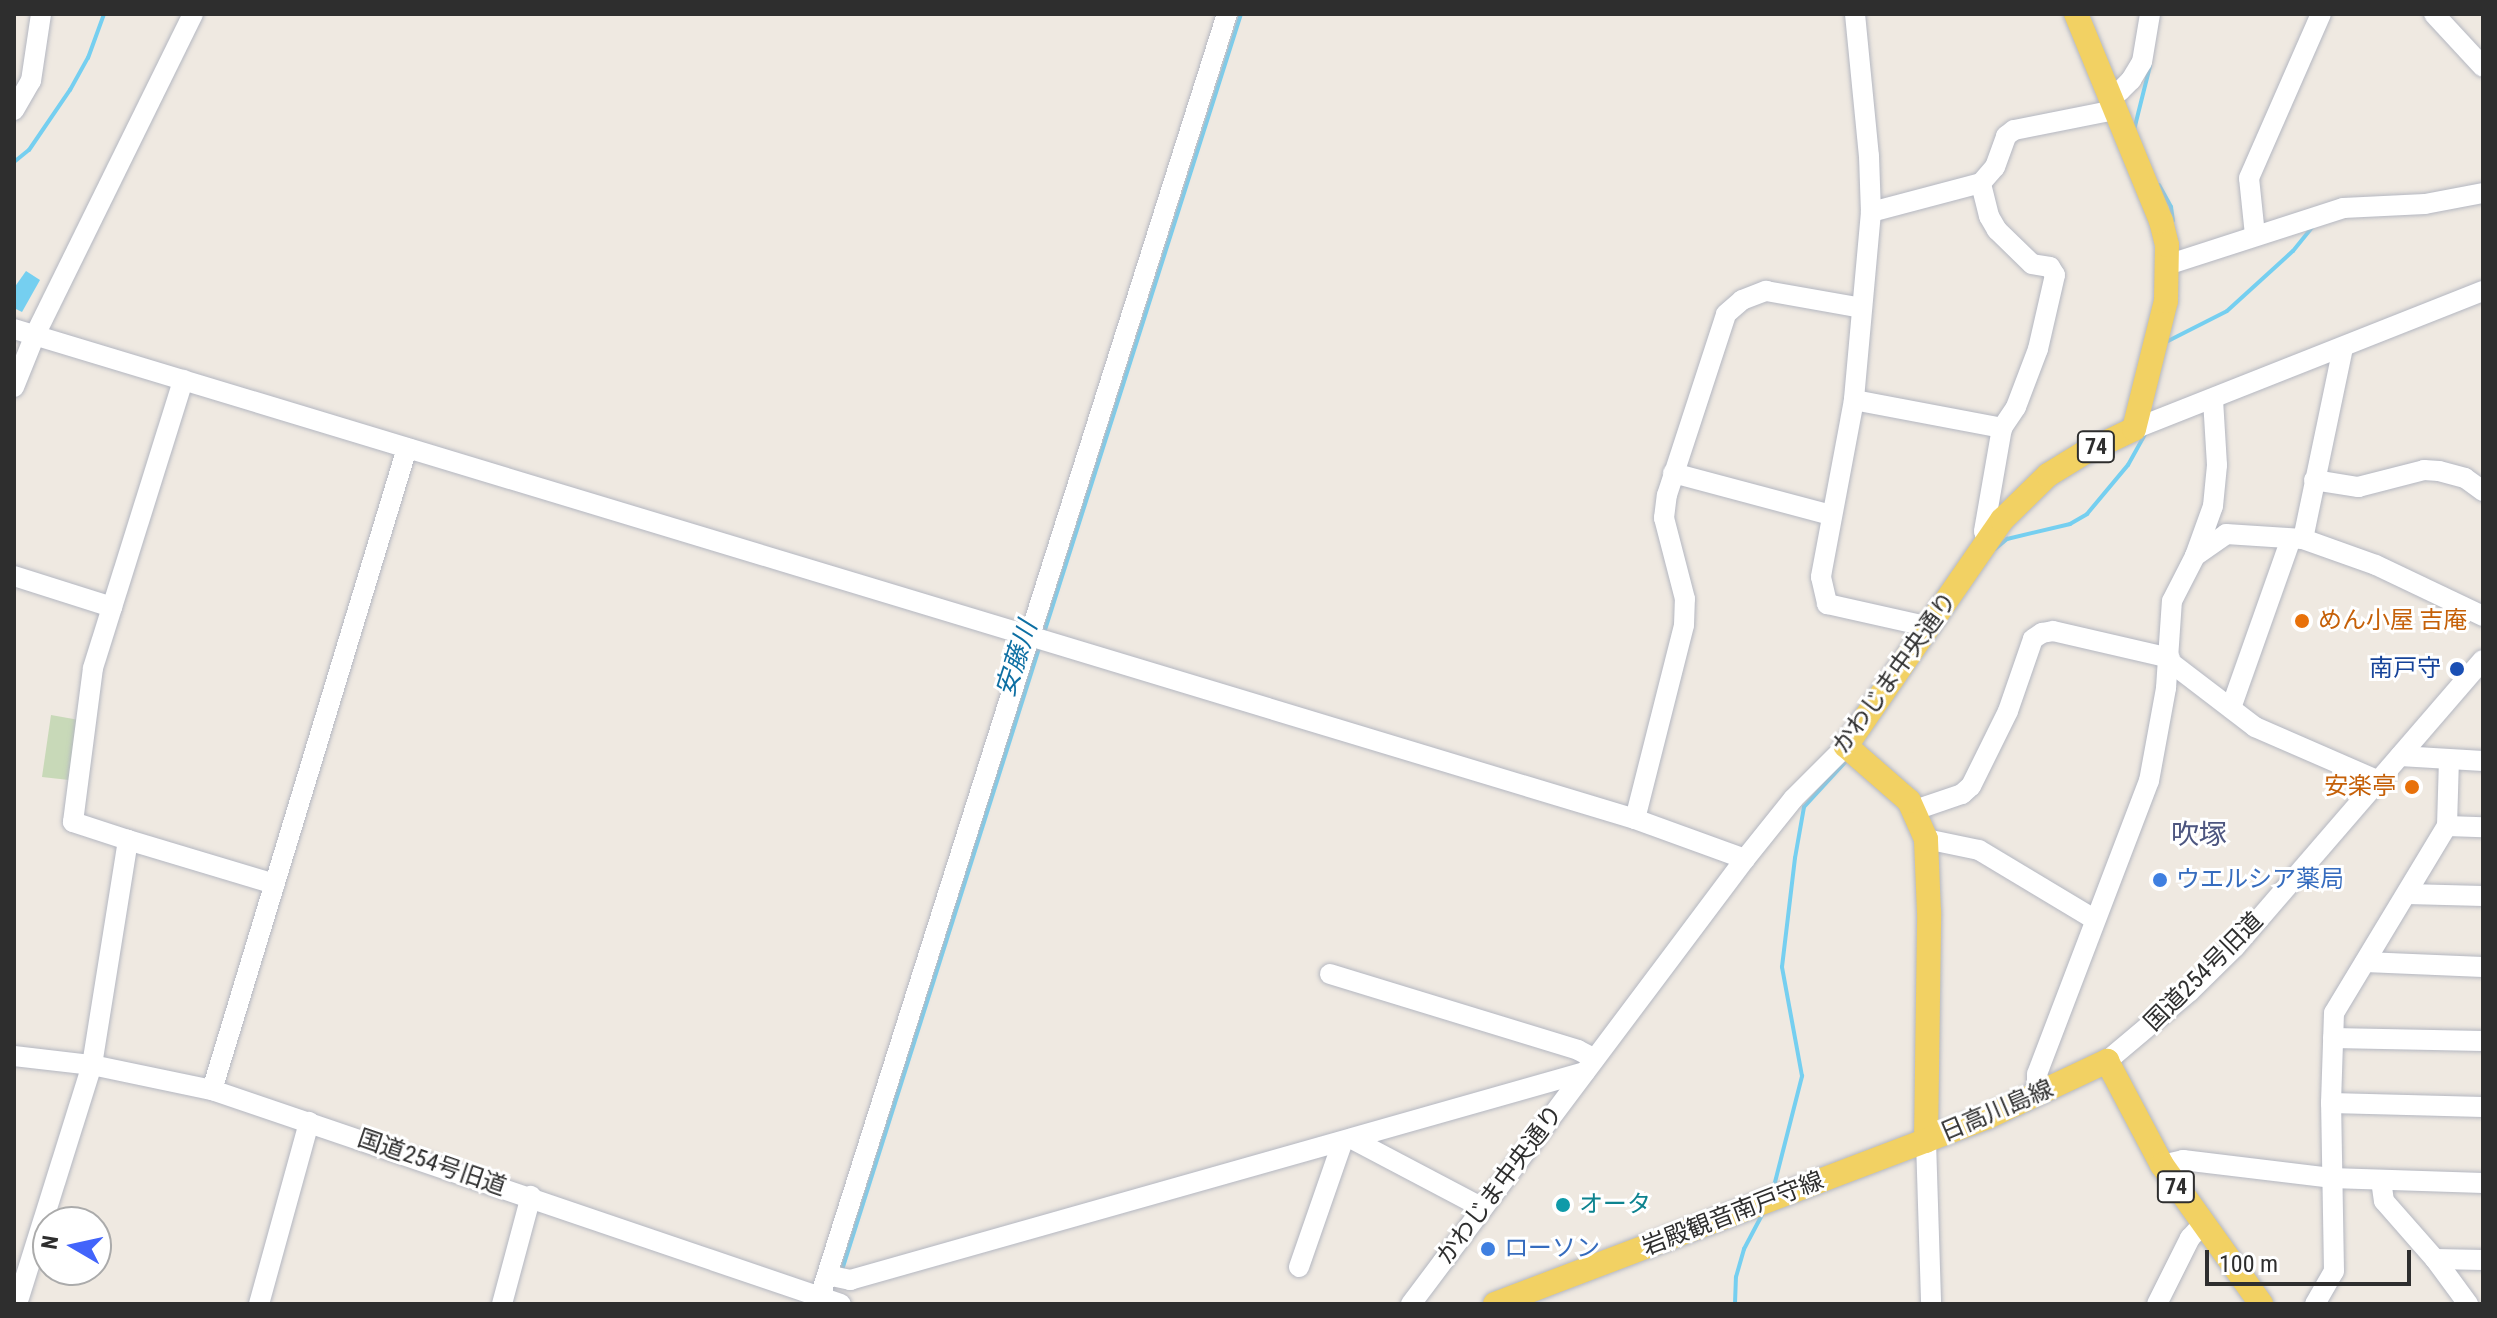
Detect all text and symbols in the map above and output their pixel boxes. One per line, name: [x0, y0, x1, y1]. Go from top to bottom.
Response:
road number: 74: [2076, 429, 2116, 465]
street label: かわじま中央通り: [1827, 587, 1963, 759]
place label: めん小屋 吉庵: [2318, 607, 2468, 635]
marker: めん小屋 吉庵: [2293, 612, 2311, 630]
water label: 安藤川: [990, 617, 1044, 701]
place label: 南戸守: [2369, 655, 2441, 683]
marker: 南戸守: [2448, 660, 2466, 678]
place label: 安楽亭: [2324, 773, 2396, 801]
marker: 安楽亭: [2403, 778, 2421, 796]
district label: 吹塚: [2171, 818, 2227, 852]
place label: ウエルシア薬局: [2176, 866, 2344, 894]
marker: ウエルシア薬局: [2151, 871, 2169, 889]
street label: 国道254号旧道: [2139, 907, 2269, 1037]
street label: 日高川島線: [1936, 1074, 2058, 1148]
street label: かわじま中央通り: [1431, 1100, 1569, 1270]
street label: 国道254号旧道: [354, 1124, 510, 1202]
street label: 岩殿観音南戸守線: [1638, 1166, 1828, 1262]
road number: 74: [2156, 1169, 2196, 1205]
place label: オータ: [1579, 1191, 1651, 1219]
marker: オータ: [1554, 1196, 1572, 1214]
north arrow: [32, 1206, 112, 1286]
text: N: [36, 1234, 63, 1251]
scale bar: [2209, 1234, 2415, 1284]
place label: ローソン: [1504, 1235, 1600, 1263]
marker: ローソン: [1479, 1240, 1497, 1258]
text: 100 m: [2219, 1250, 2278, 1278]

